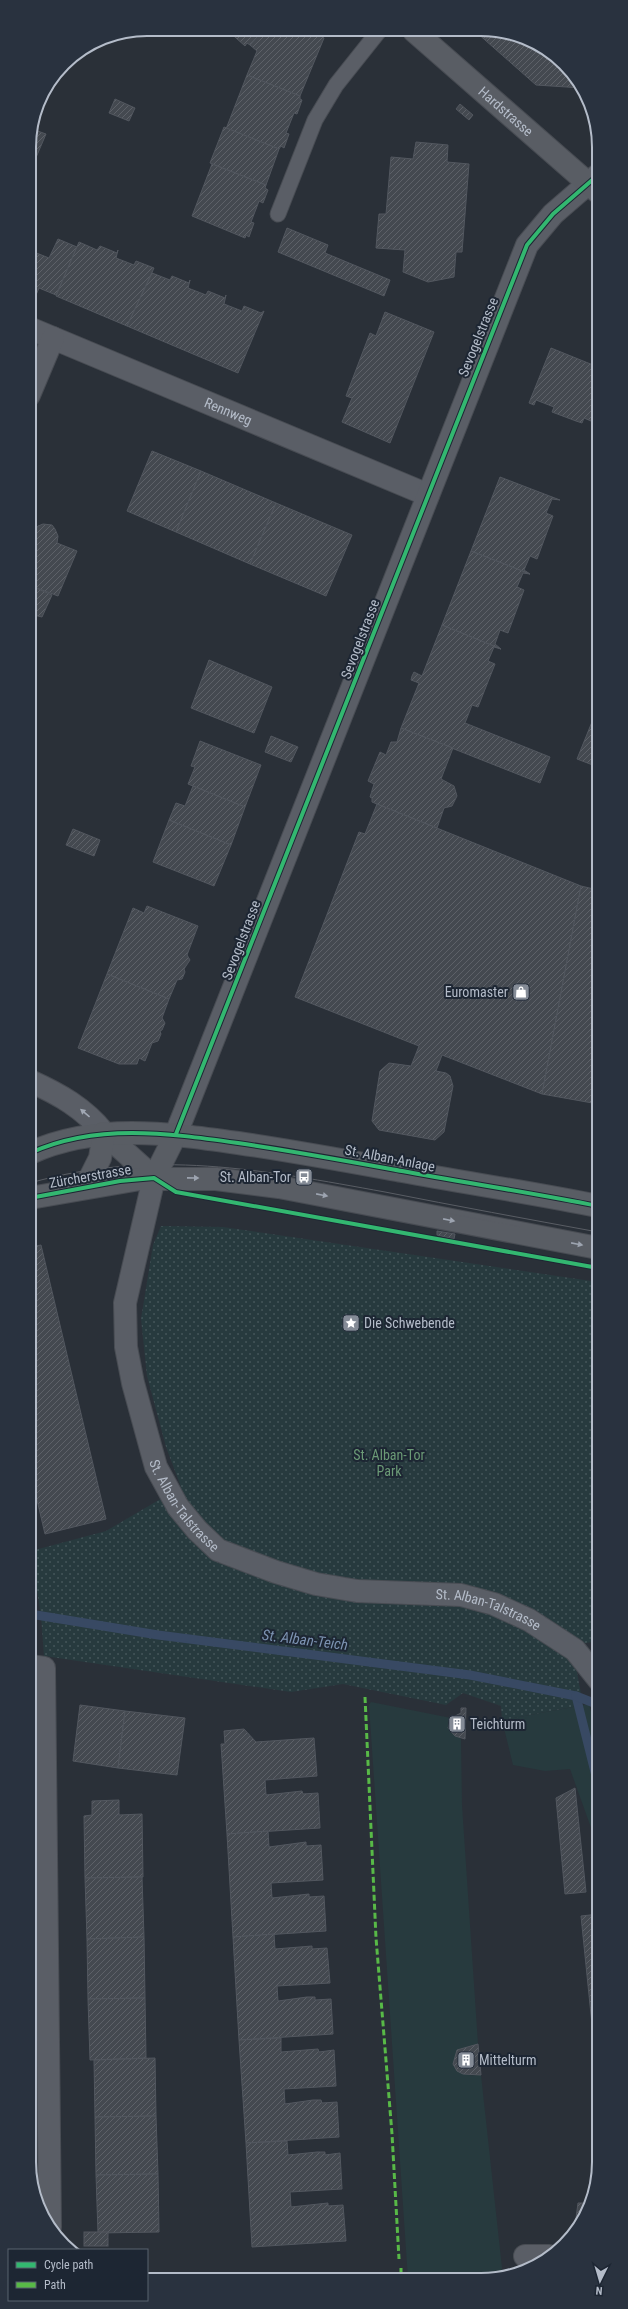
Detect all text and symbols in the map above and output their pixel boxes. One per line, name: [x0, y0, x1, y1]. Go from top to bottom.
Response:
street label: Hardstrasse: [475, 83, 537, 140]
street label: Sevogelstrasse: [455, 295, 501, 379]
street label: Rennweg: [202, 394, 254, 428]
street label: Sevogelstrasse: [337, 597, 383, 681]
street label: Sevogelstrasse: [218, 898, 264, 982]
shop icon: Euromaster: [511, 982, 531, 1002]
place label: Euromaster: [445, 984, 508, 1000]
one-way arrow: [80, 1109, 91, 1118]
street label: St. Alban-Anlage: [343, 1141, 437, 1175]
street label: Zürcherstrasse: [48, 1161, 133, 1191]
bus stop icon: St. Alban-Tor: [294, 1167, 314, 1187]
place label: St. Alban-Tor: [220, 1169, 291, 1185]
one-way arrow: [187, 1175, 200, 1181]
one-way arrow: [315, 1193, 328, 1199]
one-way arrow: [443, 1217, 455, 1223]
one-way arrow: [571, 1241, 583, 1247]
place icon: Die Schwebende: [341, 1313, 361, 1333]
place label: Die Schwebende: [364, 1315, 455, 1331]
park label: St. Alban-Tor Park: [353, 1447, 425, 1479]
street label: St. Alban-Talstrasse: [146, 1458, 223, 1555]
street label: St. Alban-Talstrasse: [435, 1586, 544, 1634]
water label: St. Alban-Teich: [261, 1626, 349, 1654]
building icon: Teichturm: [447, 1714, 467, 1734]
place label: Teichturm: [470, 1716, 525, 1732]
building icon: Mittelturm: [456, 2050, 476, 2070]
place label: Mittelturm: [479, 2052, 537, 2068]
legend: [8, 2249, 148, 2301]
text: Cycle path: [44, 2258, 94, 2272]
north arrow: [580, 2261, 620, 2301]
text: Path: [44, 2278, 66, 2292]
text: N: [595, 2284, 603, 2297]

